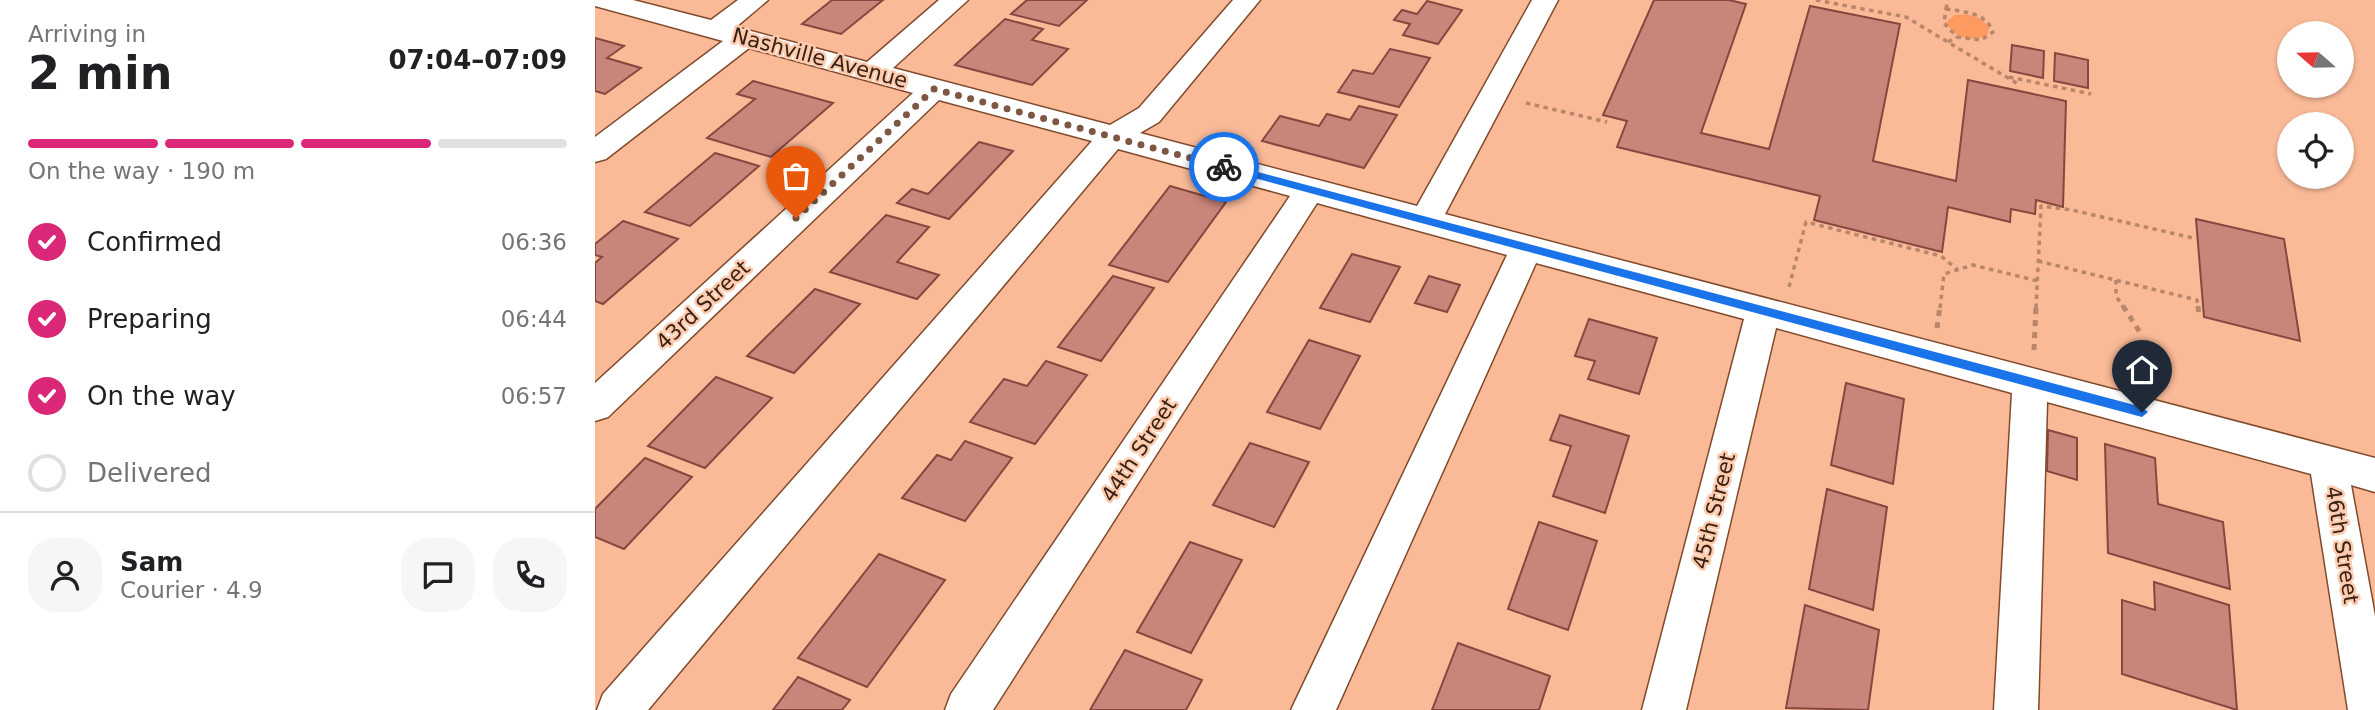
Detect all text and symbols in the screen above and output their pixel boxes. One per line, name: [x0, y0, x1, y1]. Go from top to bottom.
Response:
text: Arriving in: [28, 21, 146, 47]
north arrow: [2277, 21, 2354, 98]
map controls: [2277, 21, 2354, 189]
street label: Nashville Avenue: [730, 23, 910, 93]
text: 07:04–07:09: [388, 45, 567, 75]
text: 2 min: [28, 46, 172, 100]
button: locate: [2277, 112, 2354, 189]
courier: [1189, 132, 1259, 202]
pin: [766, 146, 826, 218]
icon: bike: [1205, 148, 1243, 186]
icon: bag: [777, 157, 815, 195]
text: On the way · 190 m: [28, 158, 255, 184]
icon: check: [28, 223, 66, 261]
text: Confirmed: [87, 227, 222, 257]
text: 06:36: [501, 229, 567, 255]
street label: 43rd Street: [651, 256, 755, 354]
icon: check: [28, 300, 66, 338]
text: Preparing: [87, 304, 212, 334]
text: 06:44: [501, 306, 567, 332]
pin: [2112, 340, 2172, 412]
icon: home: [2123, 351, 2161, 389]
icon: check: [28, 377, 66, 415]
text: On the way: [87, 381, 236, 411]
text: 06:57: [501, 383, 567, 409]
street label: 44th Street: [1097, 394, 1181, 506]
street label: 45th Street: [1688, 450, 1740, 572]
text: Delivered: [87, 458, 211, 488]
street label: 46th Street: [2321, 484, 2363, 606]
button: person: [28, 538, 102, 612]
button: chat: [401, 538, 475, 612]
button: phone: [493, 538, 567, 612]
text: Sam: [120, 547, 183, 577]
text: Courier · 4.9: [120, 577, 263, 603]

